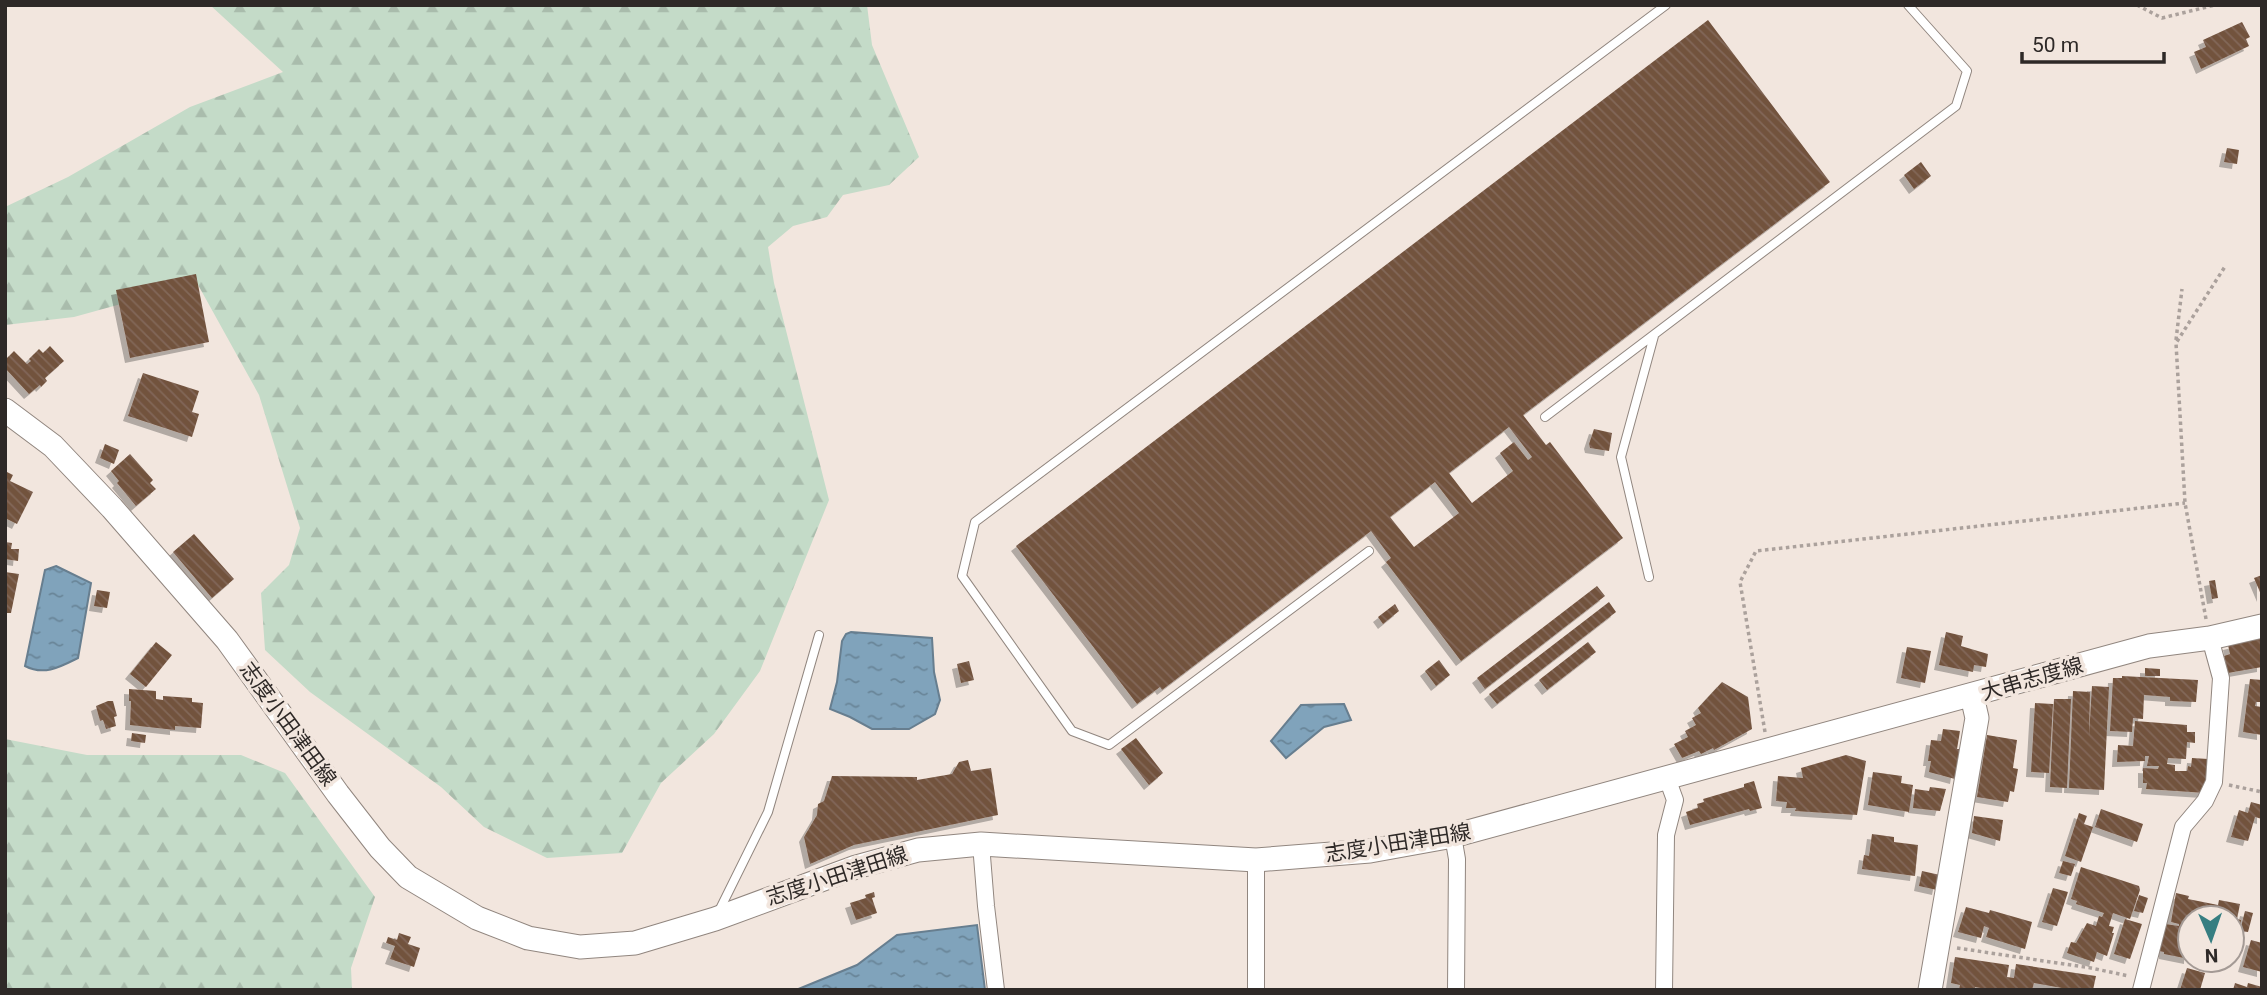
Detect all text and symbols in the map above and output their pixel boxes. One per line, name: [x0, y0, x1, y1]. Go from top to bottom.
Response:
scale bar: [2022, 21, 2164, 65]
text: 50 m: [2032, 33, 2079, 57]
street label: 大串志度線: [1978, 653, 2086, 705]
street label: 志度小田津田線: [235, 657, 341, 791]
street label: 志度小田津田線: [1324, 820, 1472, 866]
street label: 志度小田津田線: [763, 842, 911, 910]
north arrow: [2176, 904, 2246, 974]
text: N: [2204, 944, 2219, 967]

